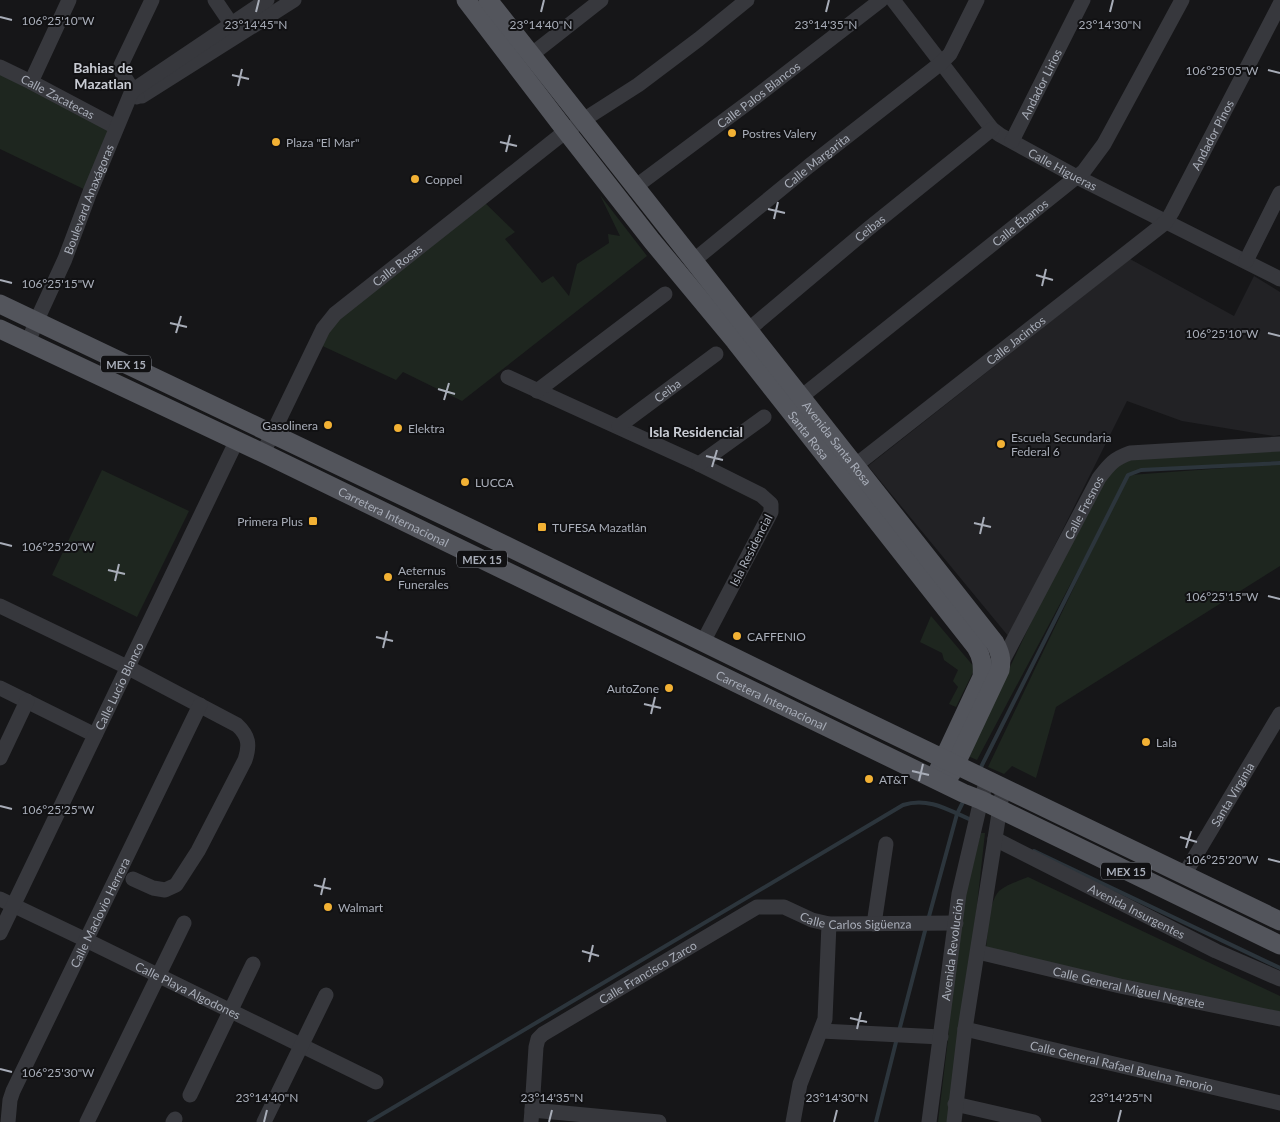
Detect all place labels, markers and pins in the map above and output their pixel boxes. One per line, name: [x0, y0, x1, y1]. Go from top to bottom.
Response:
place label: Postres Valery: [742, 126, 817, 141]
marker: Postres Valery: [726, 127, 738, 139]
place label: Plaza "El Mar": [286, 135, 359, 150]
marker: Plaza "El Mar": [270, 136, 282, 148]
place label: Coppel: [425, 172, 462, 187]
marker: Coppel: [409, 173, 421, 185]
place label: Gasolinera: [262, 418, 318, 433]
marker: Gasolinera: [322, 419, 334, 431]
place label: Elektra: [408, 421, 445, 436]
marker: Elektra: [392, 422, 404, 434]
place label: Escuela Secundaria Federal 6: [1011, 430, 1112, 459]
marker: Escuela Secundaria Federal 6: [995, 438, 1007, 450]
place label: LUCCA: [475, 475, 515, 490]
marker: LUCCA: [459, 476, 471, 488]
place label: Primera Plus: [237, 514, 303, 529]
marker: Primera Plus: [307, 515, 319, 527]
place label: TUFESA Mazatlán: [552, 520, 647, 535]
marker: TUFESA Mazatlán: [536, 521, 548, 533]
place label: Aeternus Funerales: [398, 563, 449, 592]
marker: Aeternus Funerales: [382, 571, 394, 583]
place label: CAFFENIO: [747, 629, 806, 644]
marker: CAFFENIO: [731, 630, 743, 642]
place label: AutoZone: [607, 681, 659, 696]
marker: AutoZone: [663, 682, 675, 694]
place label: Lala: [1156, 735, 1177, 750]
marker: Lala: [1140, 736, 1152, 748]
place label: AT&T: [879, 772, 908, 787]
marker: AT&T: [863, 773, 875, 785]
place label: Walmart: [338, 900, 384, 915]
marker: Walmart: [322, 901, 334, 913]

